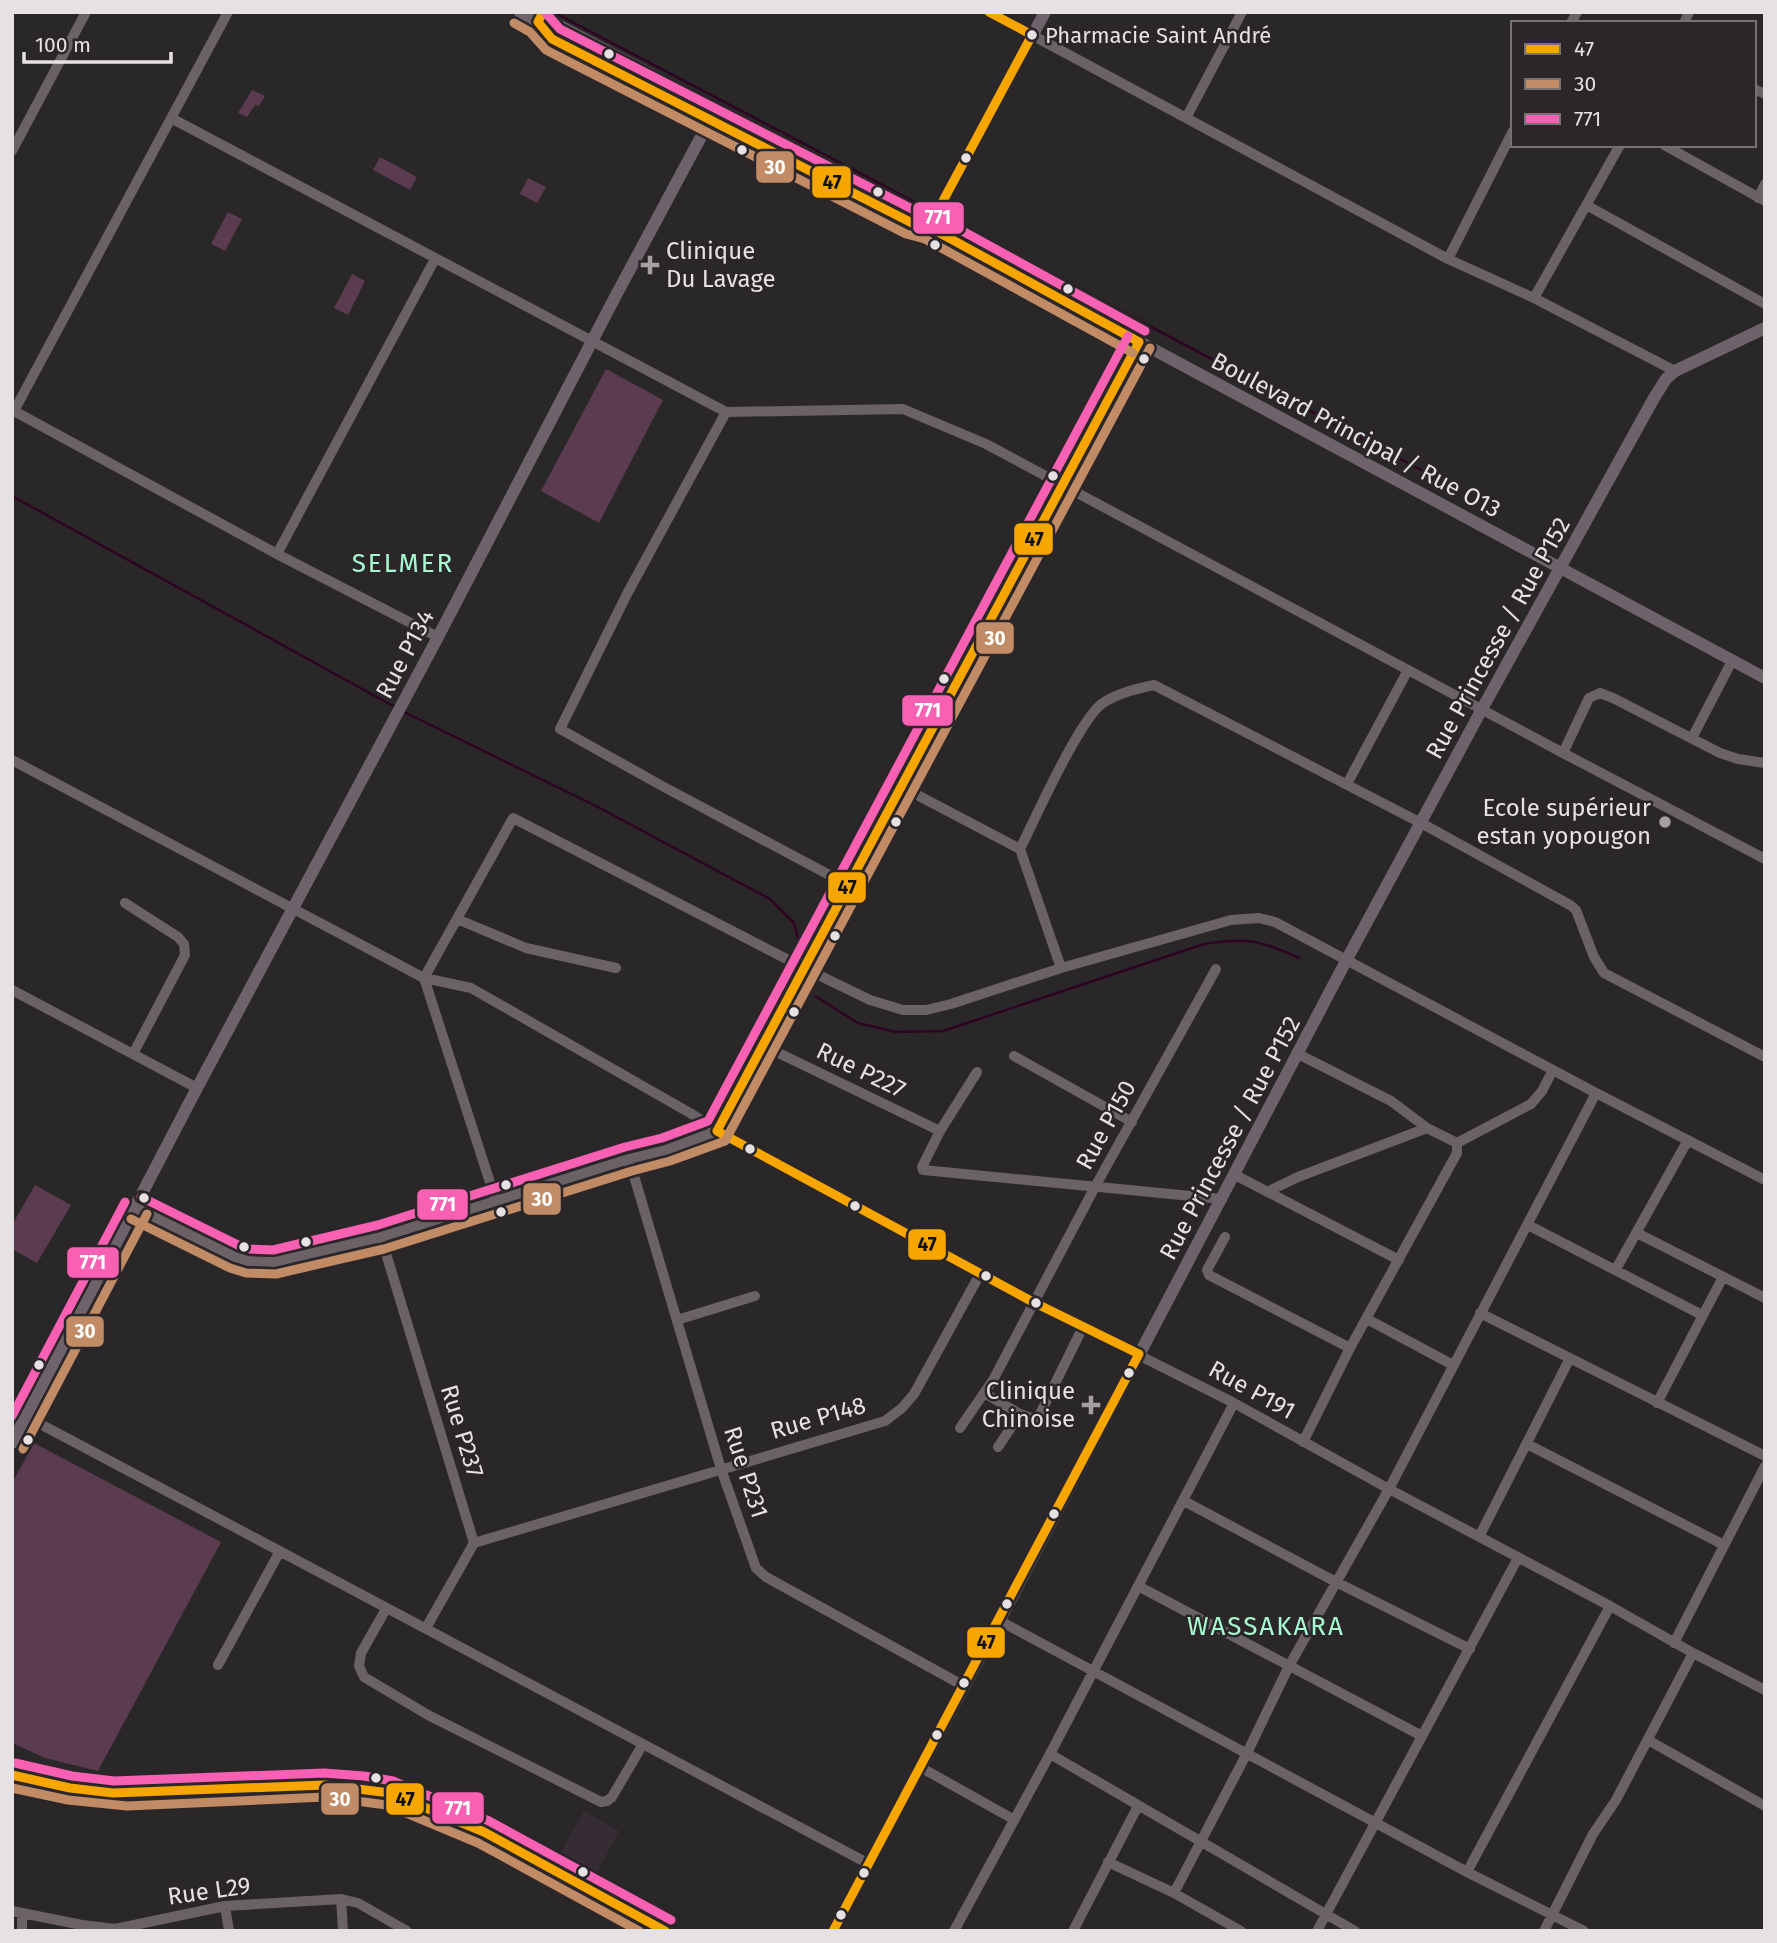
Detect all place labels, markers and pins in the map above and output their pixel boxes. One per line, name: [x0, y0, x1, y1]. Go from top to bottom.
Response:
place label: Pharmacie Saint André: [1045, 22, 1271, 49]
marker: Pharmacie Saint André: [1025, 28, 1039, 42]
unlabelled marker: [602, 47, 616, 61]
unlabelled marker: [735, 143, 749, 157]
unlabelled marker: [959, 151, 973, 165]
unlabelled marker: [871, 185, 885, 199]
place label: Clinique Du Lavage: [666, 237, 776, 293]
unlabelled marker: [928, 238, 942, 252]
marker: Clinique Du Lavage: [640, 255, 660, 275]
unlabelled marker: [1061, 282, 1075, 296]
unlabelled marker: [1137, 352, 1151, 366]
unlabelled marker: [1046, 469, 1060, 483]
unlabelled marker: [937, 672, 951, 686]
place label: Ecole supérieur estan yopougon: [1477, 794, 1652, 850]
marker: Ecole supérieur estan yopougon: [1657, 814, 1673, 830]
unlabelled marker: [889, 815, 903, 829]
unlabelled marker: [828, 929, 842, 943]
unlabelled marker: [787, 1005, 801, 1019]
unlabelled marker: [743, 1142, 757, 1156]
unlabelled marker: [499, 1178, 513, 1192]
unlabelled marker: [137, 1191, 151, 1205]
unlabelled marker: [848, 1199, 862, 1213]
unlabelled marker: [494, 1205, 508, 1219]
unlabelled marker: [299, 1235, 313, 1249]
unlabelled marker: [237, 1240, 251, 1254]
unlabelled marker: [979, 1269, 993, 1283]
unlabelled marker: [1029, 1296, 1043, 1310]
unlabelled marker: [32, 1358, 46, 1372]
unlabelled marker: [1122, 1366, 1136, 1380]
place label: Clinique Chinoise: [982, 1377, 1075, 1433]
marker: Clinique Chinoise: [1081, 1395, 1101, 1415]
unlabelled marker: [21, 1433, 35, 1447]
unlabelled marker: [1047, 1507, 1061, 1521]
unlabelled marker: [1000, 1597, 1014, 1611]
unlabelled marker: [957, 1676, 971, 1690]
unlabelled marker: [930, 1728, 944, 1742]
unlabelled marker: [369, 1771, 383, 1785]
unlabelled marker: [576, 1865, 590, 1879]
unlabelled marker: [857, 1866, 871, 1880]
unlabelled marker: [834, 1908, 848, 1922]

